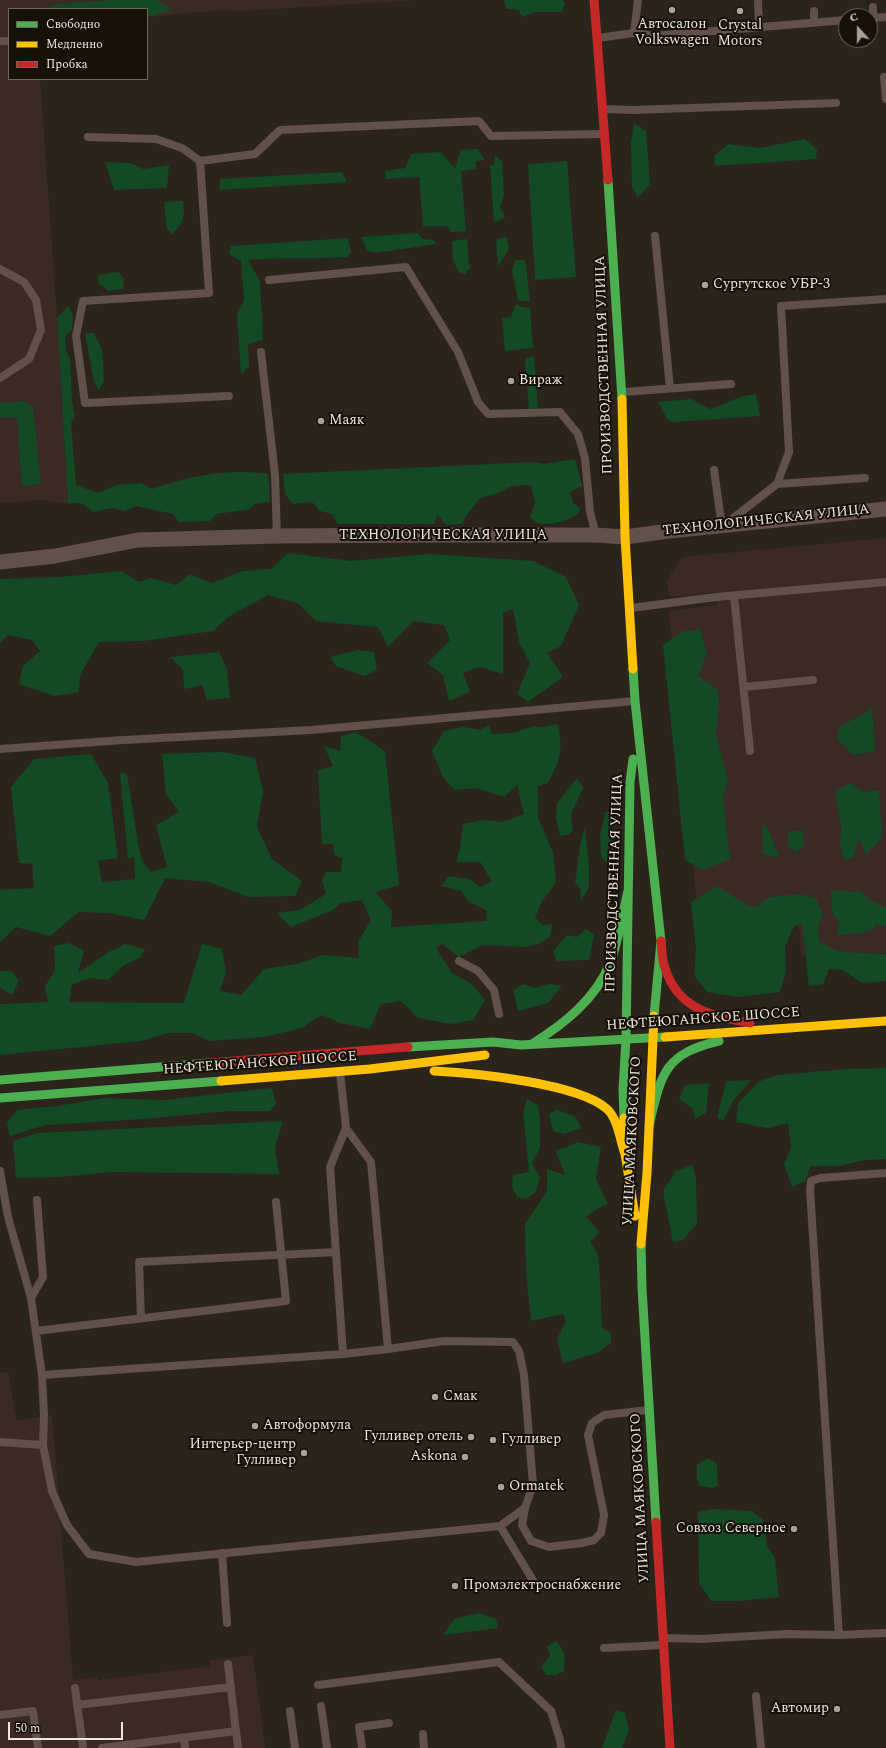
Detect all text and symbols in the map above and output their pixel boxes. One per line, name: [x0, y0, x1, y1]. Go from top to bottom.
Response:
marker: Автосалон Volkswagen: [667, 5, 677, 15]
marker: Crystal Motors: [735, 6, 745, 16]
legend: [8, 8, 148, 80]
north arrow: [838, 8, 878, 48]
text: С: [847, 8, 861, 27]
text: Свободно: [46, 15, 100, 34]
place label: Автосалон Volkswagen: [635, 17, 709, 50]
place label: Crystal Motors: [717, 18, 763, 50]
text: Медленно: [46, 35, 103, 54]
text: Пробка: [46, 55, 88, 74]
street label: ПРОИЗВОДСТВЕННАЯ УЛИЦА: [593, 255, 617, 475]
place label: Сургутское УБР-3: [713, 277, 830, 293]
marker: Сургутское УБР-3: [700, 280, 710, 290]
place label: Вираж: [519, 373, 562, 389]
marker: Вираж: [506, 376, 516, 386]
place label: Маяк: [329, 413, 365, 429]
marker: Маяк: [316, 416, 326, 426]
street label: ТЕХНОЛОГИЧЕСКАЯ УЛИЦА: [662, 502, 870, 540]
street label: ТЕХНОЛОГИЧЕСКАЯ УЛИЦА: [339, 528, 547, 544]
street label: ПРОИЗВОДСТВЕННАЯ УЛИЦА: [603, 773, 627, 993]
street label: НЕФТЕЮГАНСКОЕ ШОССЕ: [606, 1005, 800, 1035]
street label: НЕФТЕЮГАНСКОЕ ШОССЕ: [163, 1049, 357, 1079]
street label: УЛИЦА МАЯКОВСКОГО: [620, 1056, 646, 1226]
place label: Смак: [443, 1389, 478, 1405]
marker: Смак: [430, 1392, 440, 1402]
street label: УЛИЦА МАЯКОВСКОГО: [628, 1413, 654, 1583]
place label: Автоформула: [263, 1418, 351, 1434]
marker: Автоформула: [250, 1421, 260, 1431]
place label: Гулливер отель: [364, 1429, 463, 1445]
marker: Гулливер отель: [466, 1432, 476, 1442]
place label: Гулливер: [501, 1432, 561, 1448]
marker: Гулливер: [488, 1435, 498, 1445]
place label: Интерьер-центр Гулливер: [189, 1437, 296, 1470]
marker: Интерьер-центр Гулливер: [299, 1448, 309, 1458]
place label: Askona: [411, 1449, 457, 1465]
marker: Askona: [460, 1452, 470, 1462]
place label: Ormatek: [509, 1479, 564, 1495]
marker: Ormatek: [496, 1482, 506, 1492]
place label: Совхоз Северное: [676, 1521, 786, 1537]
marker: Совхоз Северное: [789, 1524, 799, 1534]
place label: Промэлектроснабжение: [463, 1578, 621, 1594]
marker: Промэлектроснабжение: [450, 1581, 460, 1591]
place label: Автомир: [771, 1701, 829, 1717]
marker: Автомир: [832, 1704, 842, 1714]
scale bar: [10, 1714, 125, 1740]
text: 50 m: [15, 1719, 40, 1738]

